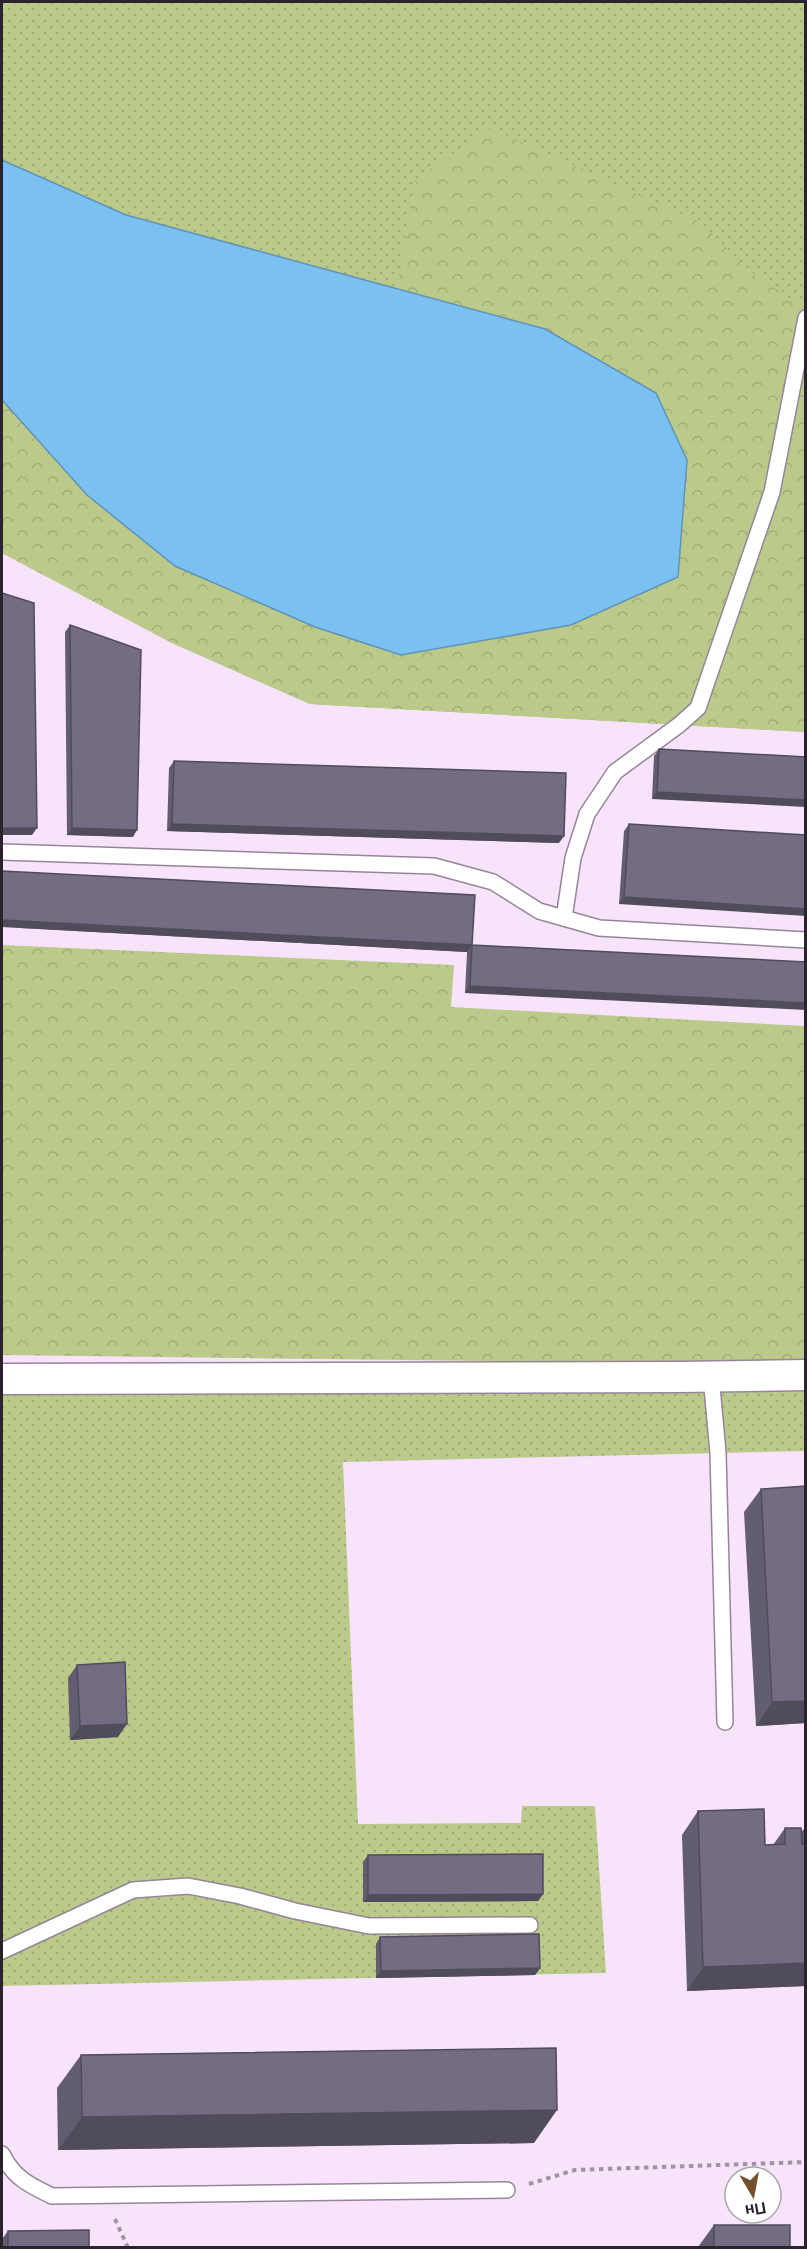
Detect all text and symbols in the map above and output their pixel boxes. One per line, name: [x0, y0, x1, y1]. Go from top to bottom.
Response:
north arrow: [723, 2165, 783, 2225]
text: Пн: [744, 2199, 768, 2221]

